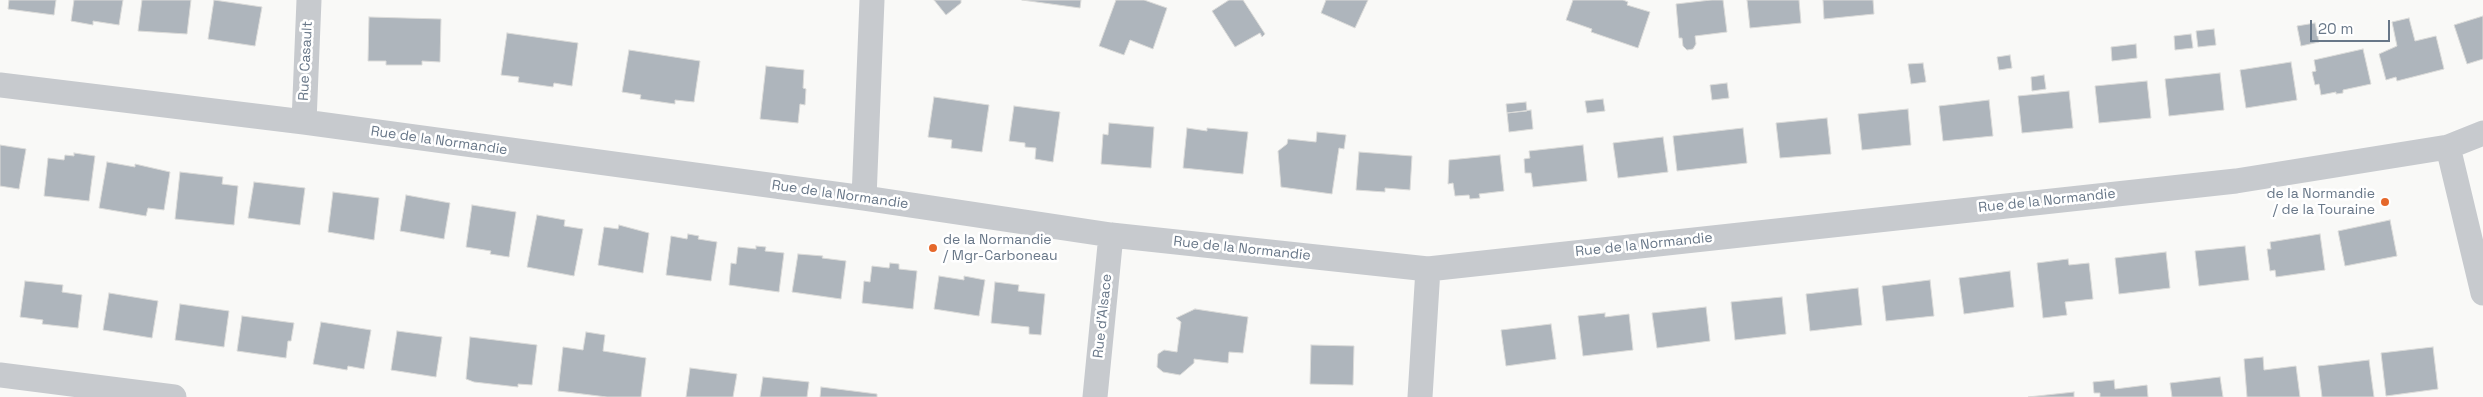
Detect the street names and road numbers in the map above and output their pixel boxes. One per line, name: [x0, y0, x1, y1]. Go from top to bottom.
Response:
street label: Rue Casault: [296, 21, 316, 101]
street label: Rue de la Normandie: [370, 123, 508, 159]
street label: Rue de la Normandie: [771, 177, 909, 213]
street label: Rue de la Normandie: [1978, 185, 2116, 217]
street label: Rue de la Normandie: [1575, 229, 1713, 261]
street label: Rue de la Normandie: [1173, 233, 1311, 265]
street label: Rue d'Alsace: [1090, 273, 1116, 359]

